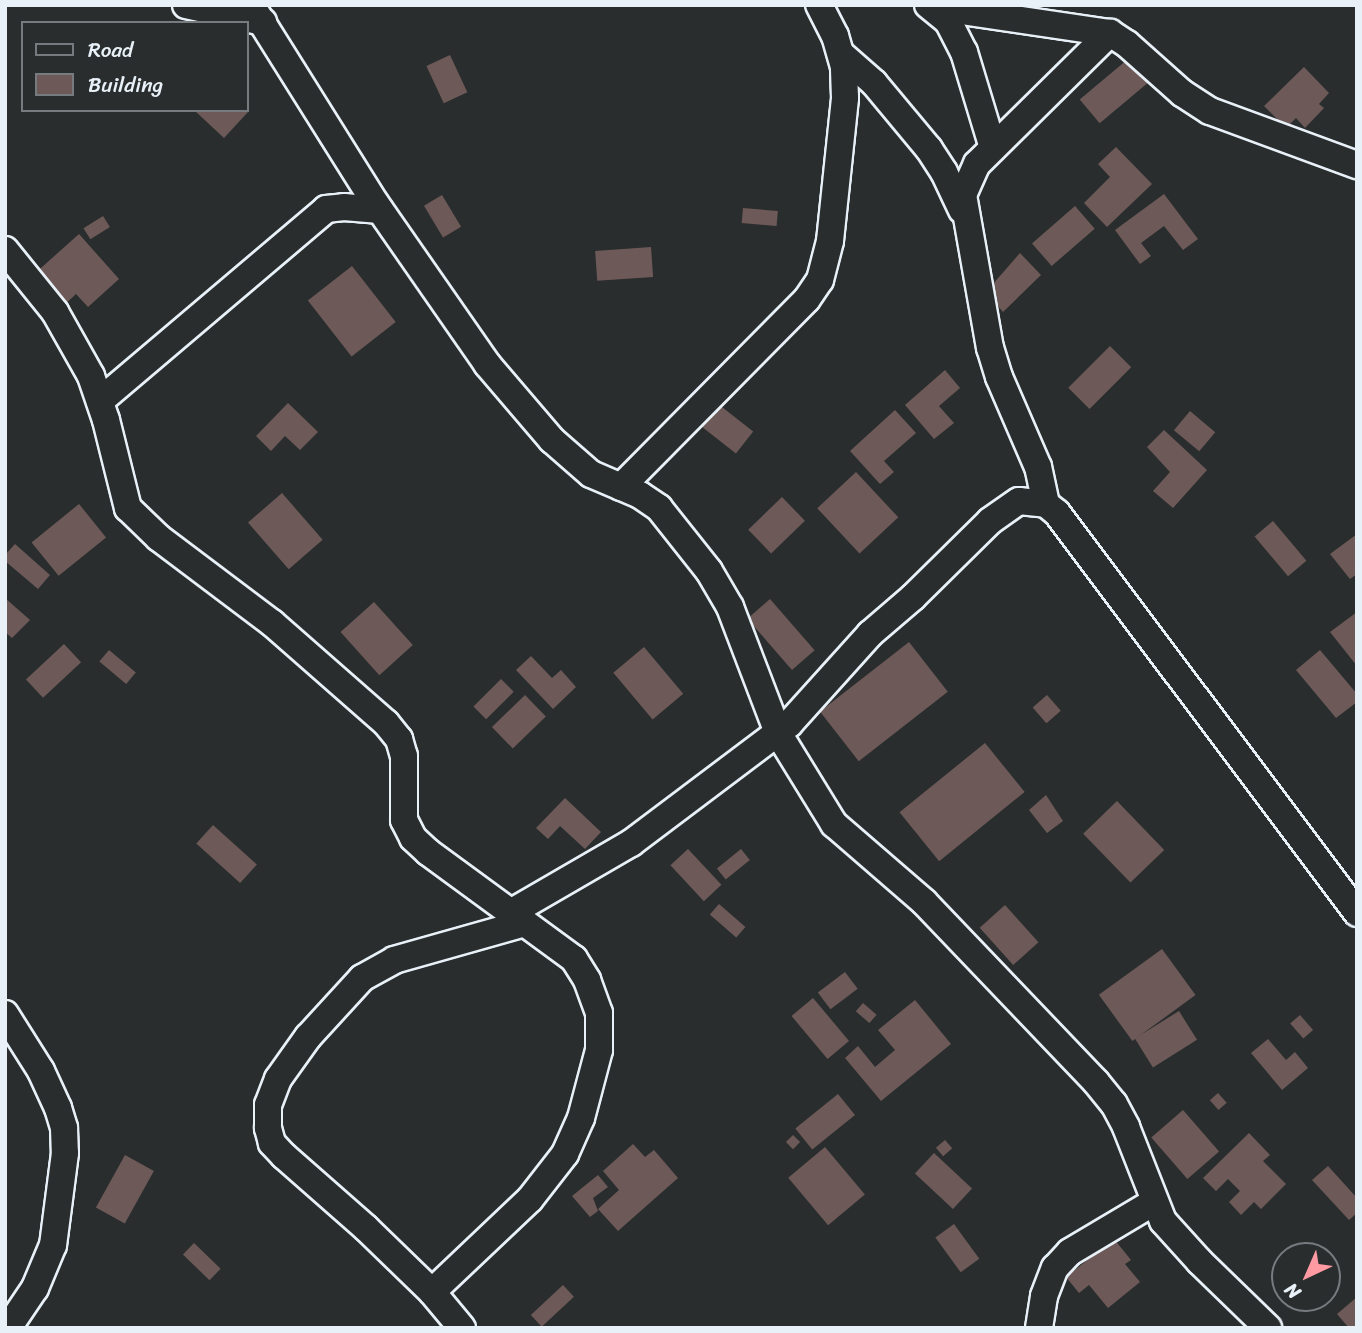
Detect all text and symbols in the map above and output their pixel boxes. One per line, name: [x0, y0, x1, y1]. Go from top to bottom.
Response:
legend: [21, 21, 248, 112]
text: Road: [88, 31, 133, 69]
text: Building: [88, 66, 163, 104]
north arrow: [1271, 1242, 1341, 1312]
text: N: [1276, 1275, 1309, 1307]

